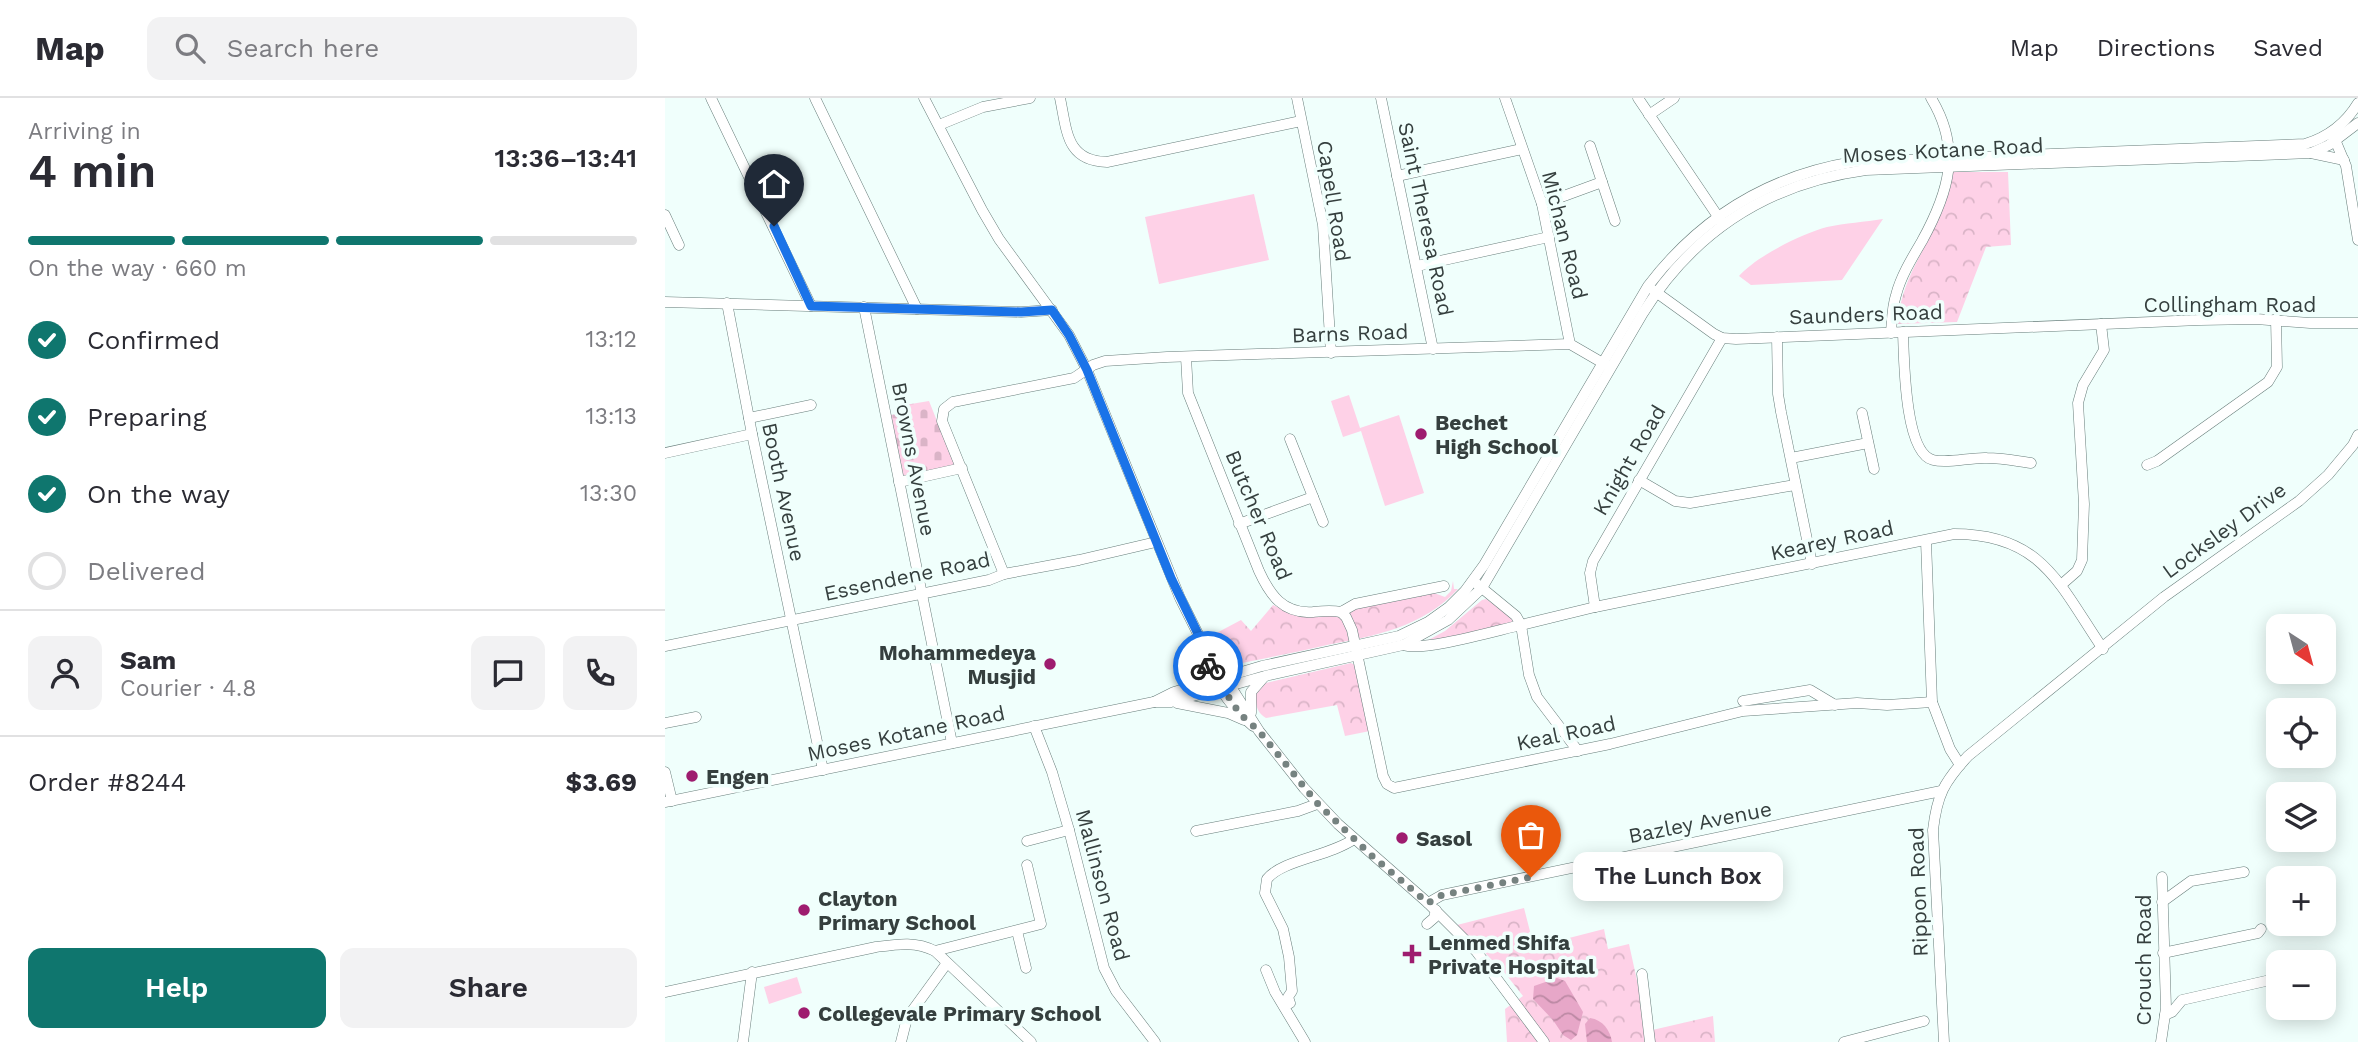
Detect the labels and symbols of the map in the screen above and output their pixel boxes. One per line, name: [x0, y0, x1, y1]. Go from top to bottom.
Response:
street label: Saint Theresa Road: [1393, 120, 1459, 318]
street label: Moses Kotane Road: [1842, 132, 2044, 168]
street label: Capell Road: [1312, 139, 1356, 263]
pin: [744, 154, 804, 226]
street label: Michan Road: [1537, 168, 1593, 302]
street label: Collingham Road: [2144, 292, 2316, 317]
street label: Saunders Road: [1789, 299, 1943, 329]
street label: Barns Road: [1291, 318, 1409, 348]
street label: Browns Avenue: [887, 380, 941, 538]
street label: Knight Road: [1587, 400, 1671, 520]
place label: Bechet High School: [1435, 410, 1558, 459]
street label: Booth Avenue: [757, 420, 811, 564]
marker: Bechet High School: [1413, 426, 1429, 442]
street label: Butcher Road: [1220, 446, 1298, 584]
street label: Locksley Drive: [2157, 477, 2291, 583]
street label: Kearey Road: [1768, 515, 1896, 565]
street label: Essendene Road: [822, 546, 992, 606]
north arrow: [2266, 614, 2336, 684]
courier: [1173, 631, 1243, 701]
place label: Mohammedeya Musjid: [879, 640, 1037, 689]
marker: Mohammedeya Musjid: [1042, 656, 1058, 672]
street label: Moses Kotane Road: [805, 700, 1007, 766]
street label: Keal Road: [1514, 710, 1618, 756]
place label: Engen: [706, 764, 769, 789]
marker: Engen: [684, 768, 700, 784]
street label: Bazley Avenue: [1626, 796, 1774, 848]
pin: [1501, 805, 1561, 877]
street label: Mallinson Road: [1071, 806, 1135, 964]
place label: Sasol: [1416, 826, 1472, 851]
street label: Rippon Road: [1903, 827, 1933, 957]
marker: Sasol: [1394, 830, 1410, 846]
callout: The Lunch Box: [1573, 852, 1783, 902]
place label: Clayton Primary School: [818, 886, 976, 935]
street label: Crouch Road: [2131, 894, 2156, 1026]
marker: Clayton Primary School: [796, 902, 812, 918]
place label: Lenmed Shifa Private Hospital: [1428, 930, 1595, 979]
marker: Lenmed Shifa Private Hospital: [1402, 944, 1422, 964]
place label: Collegevale Primary School: [818, 1001, 1101, 1026]
marker: Collegevale Primary School: [796, 1005, 812, 1021]

